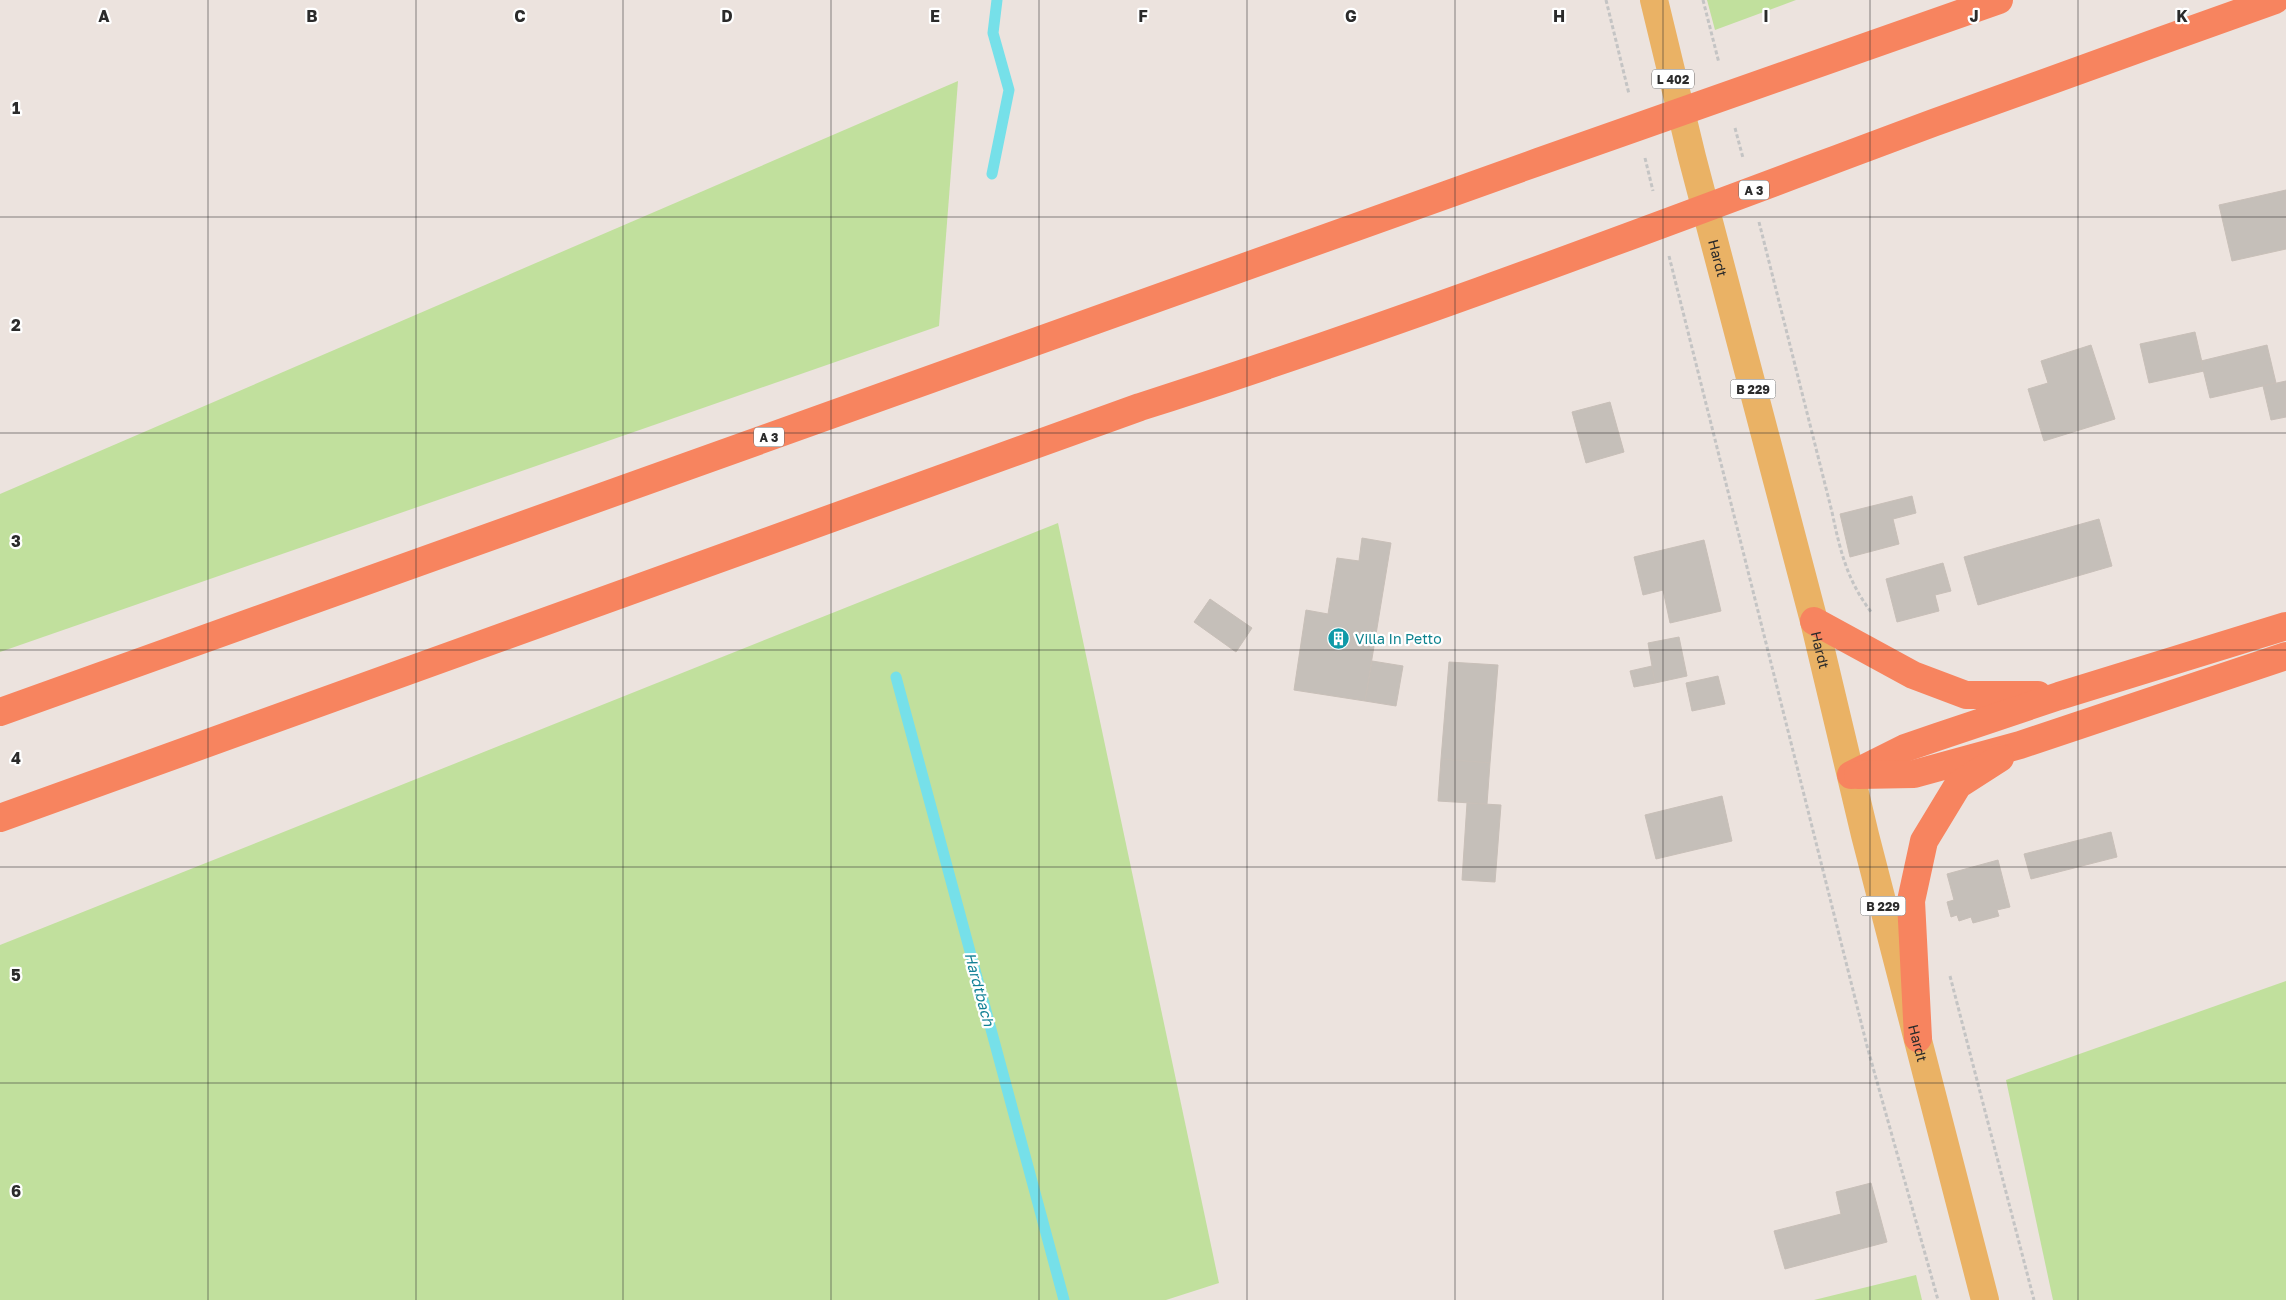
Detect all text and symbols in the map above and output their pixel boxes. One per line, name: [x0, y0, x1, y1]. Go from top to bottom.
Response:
text: A: [98, 6, 110, 26]
text: B: [306, 6, 318, 26]
text: C: [514, 6, 526, 26]
text: D: [721, 6, 733, 26]
text: E: [930, 6, 940, 26]
text: F: [1138, 6, 1148, 26]
text: G: [1345, 6, 1357, 26]
text: H: [1553, 6, 1565, 26]
text: I: [1763, 6, 1769, 26]
text: J: [1969, 6, 1979, 26]
text: K: [2176, 6, 2188, 26]
road number: L 402: [1652, 70, 1694, 88]
text: 1: [12, 98, 20, 118]
road number: A 3: [1739, 180, 1769, 200]
street label: Hardt: [1705, 237, 1732, 279]
text: 2: [11, 315, 21, 335]
road number: B 229: [1730, 379, 1776, 398]
road number: A 3: [754, 428, 784, 447]
text: 3: [11, 531, 21, 551]
building icon: Villa In Petto: [1327, 626, 1351, 650]
street label: Hardt: [1808, 629, 1834, 670]
place label: Villa In Petto: [1355, 630, 1442, 647]
text: 4: [11, 748, 21, 768]
road number: B 229: [1860, 896, 1906, 916]
water label: Hardtbach: [961, 950, 999, 1029]
text: 5: [11, 965, 21, 985]
street label: Hardt: [1906, 1022, 1932, 1063]
text: 6: [11, 1181, 21, 1201]

